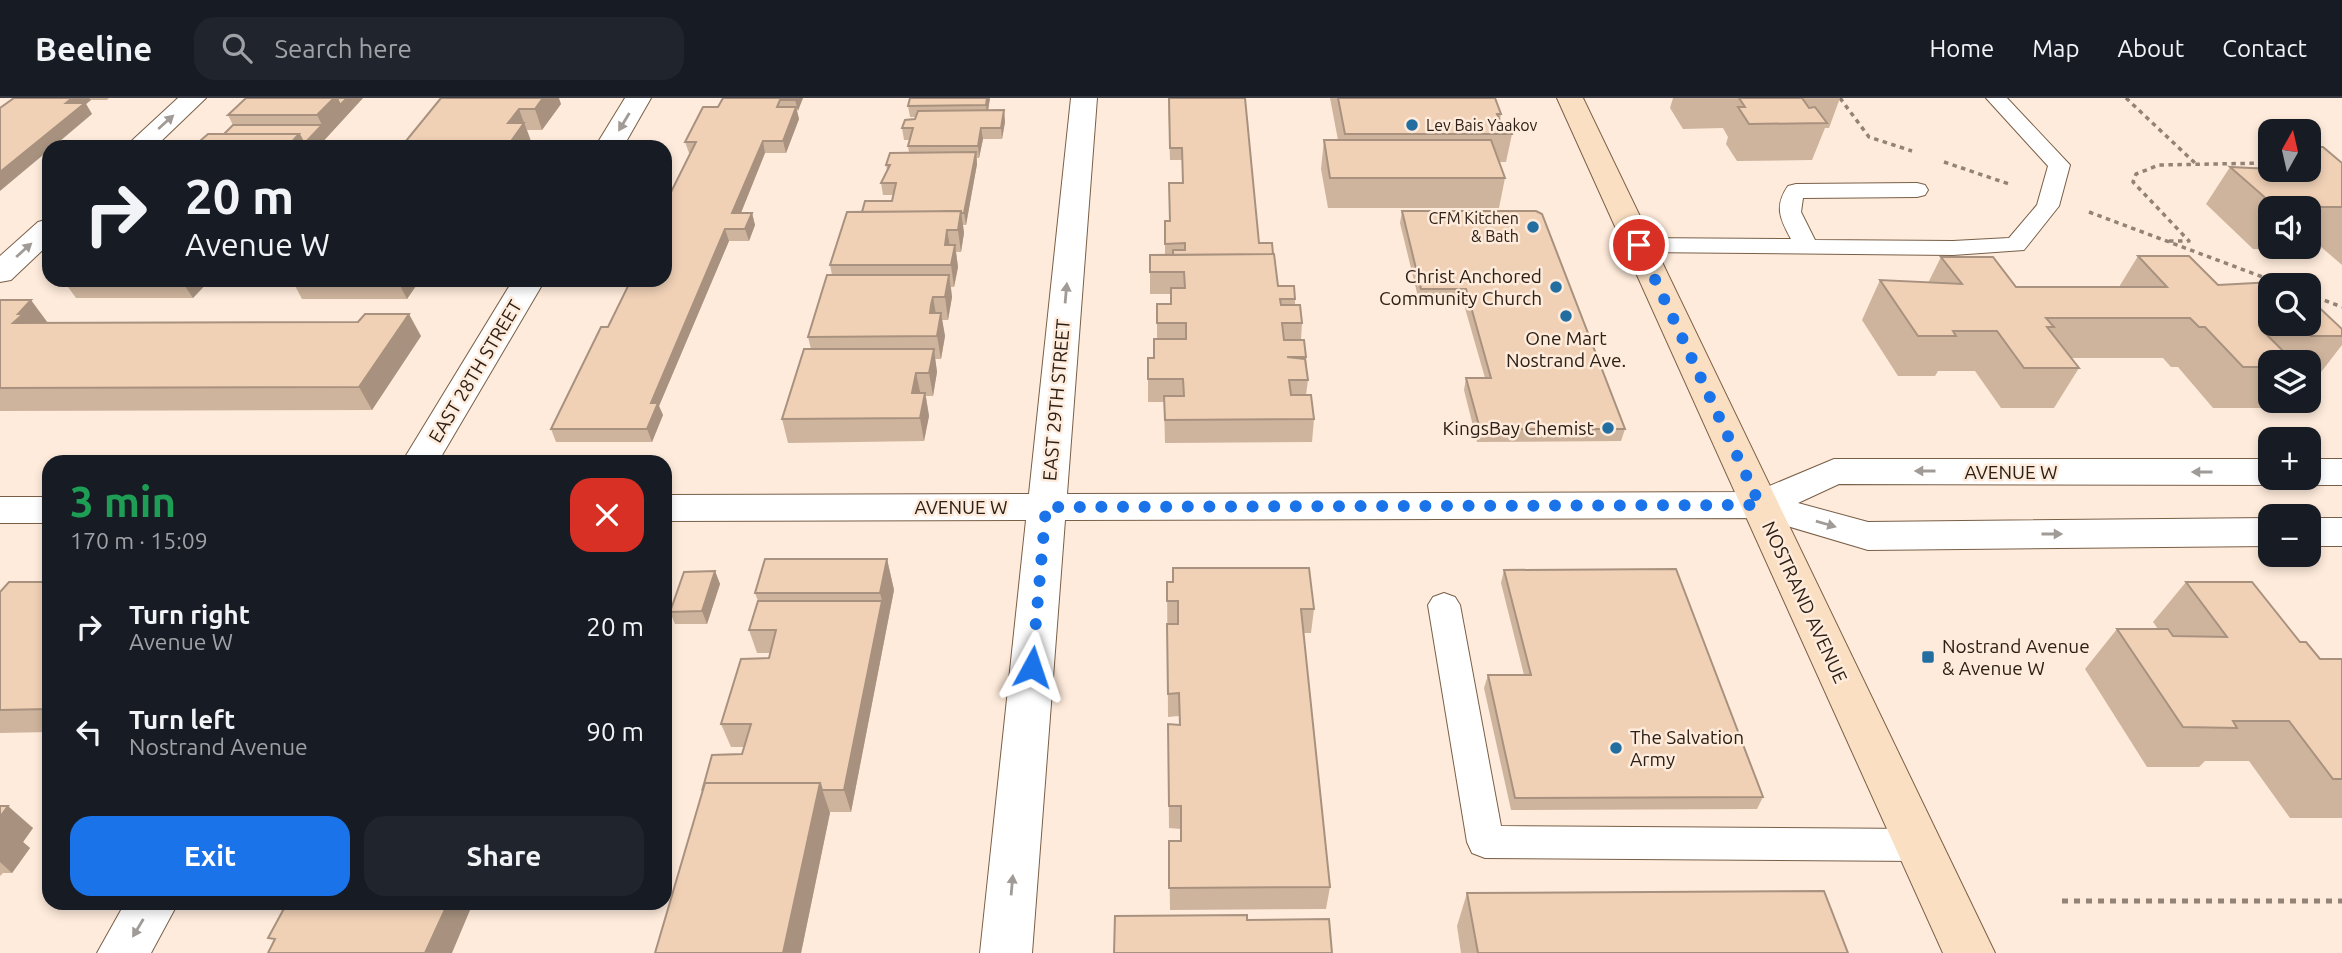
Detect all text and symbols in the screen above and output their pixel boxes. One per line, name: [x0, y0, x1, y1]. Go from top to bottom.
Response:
search box: [194, 17, 684, 80]
icon: search: [218, 29, 256, 67]
text: Beeline: [35, 30, 152, 67]
text: Search here: [274, 34, 412, 63]
text: Home: [1929, 35, 1994, 62]
text: Map: [2032, 35, 2079, 62]
text: About: [2117, 35, 2184, 62]
text: Contact: [2222, 35, 2307, 62]
one-way arrow: [617, 113, 630, 132]
one-way arrow: [157, 115, 174, 131]
place label: Lev Bais Yaakov: [1426, 116, 1538, 134]
marker: Lev Bais Yaakov: [1404, 117, 1420, 133]
north arrow: [2258, 119, 2320, 182]
map controls: [2258, 119, 2321, 567]
icon: right: [70, 168, 161, 259]
text: 20 m: [185, 168, 294, 223]
button: sound: [2258, 196, 2321, 259]
place label: CFM Kitchen & Bath: [1428, 209, 1519, 245]
pin: [1609, 215, 1669, 275]
marker: CFM Kitchen & Bath: [1525, 219, 1541, 235]
text: Avenue W: [185, 226, 330, 262]
icon: arrive: [1620, 226, 1658, 264]
one-way arrow: [16, 243, 33, 259]
place label: Christ Anchored Community Church: [1379, 265, 1542, 309]
button: search: [2258, 273, 2321, 336]
marker: Christ Anchored Community Church: [1548, 279, 1564, 295]
one-way arrow: [1061, 281, 1072, 303]
street label: EAST 28TH STREET: [424, 295, 526, 446]
marker: One Mart Nostrand Ave.: [1558, 308, 1574, 324]
street label: EAST 29TH STREET: [1038, 318, 1074, 482]
place label: One Mart Nostrand Ave.: [1506, 327, 1626, 371]
button: layers: [2258, 350, 2321, 413]
place label: KingsBay Chemist: [1442, 417, 1595, 439]
marker: KingsBay Chemist: [1600, 420, 1616, 436]
button: +: [2258, 427, 2321, 490]
street label: AVENUE W: [1964, 461, 2058, 483]
one-way arrow: [1914, 465, 1936, 477]
one-way arrow: [2190, 466, 2212, 478]
text: 3 min: [70, 478, 176, 525]
button: close: [570, 478, 644, 552]
street label: AVENUE W: [914, 496, 1008, 518]
button: −: [2258, 504, 2321, 567]
street label: NOSTRAND AVENUE: [1758, 518, 1852, 686]
one-way arrow: [1816, 519, 1837, 529]
text: 170 m · 15:09: [70, 528, 208, 553]
one-way arrow: [2041, 528, 2063, 540]
text: Turn right: [129, 600, 250, 629]
icon: right: [70, 608, 108, 646]
text: 20 m: [586, 612, 644, 641]
text: Avenue W: [129, 629, 233, 654]
position arrow: [995, 630, 1069, 704]
place label: Nostrand Avenue & Avenue W: [1942, 635, 2090, 679]
marker: Nostrand Avenue & Avenue W: [1920, 649, 1936, 665]
text: Turn left: [129, 705, 235, 734]
icon: left: [70, 713, 108, 751]
text: 90 m: [586, 717, 644, 746]
place label: The Salvation Army: [1630, 726, 1744, 770]
text: Nostrand Avenue: [129, 734, 308, 759]
marker: The Salvation Army: [1608, 740, 1624, 756]
button: Exit: [70, 816, 350, 896]
button: Share: [364, 816, 644, 896]
one-way arrow: [1007, 874, 1018, 896]
one-way arrow: [132, 918, 145, 938]

